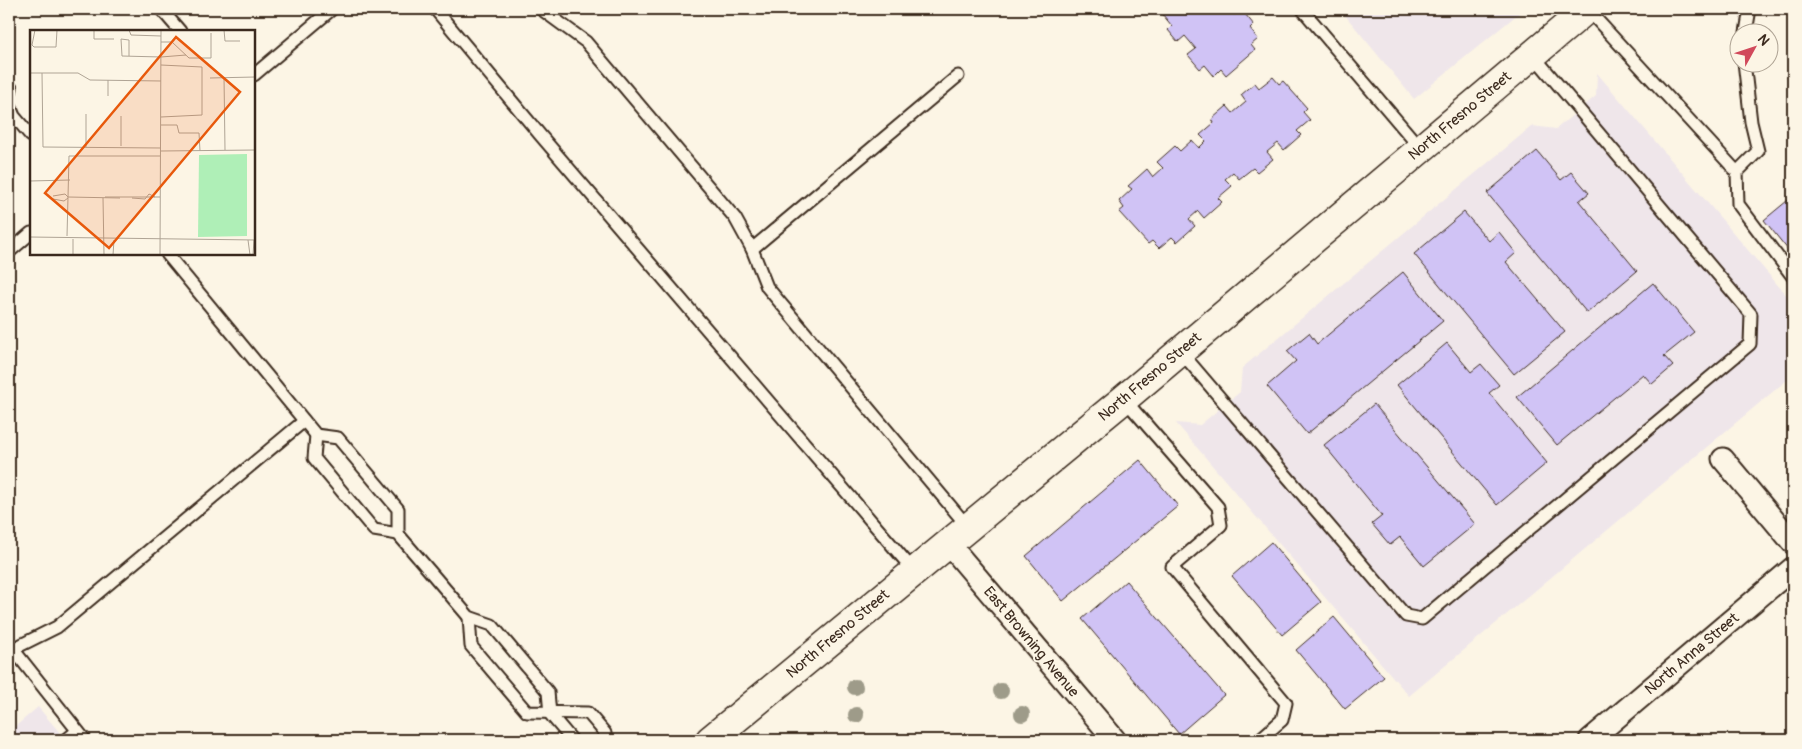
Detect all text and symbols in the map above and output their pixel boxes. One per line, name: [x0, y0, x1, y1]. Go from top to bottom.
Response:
north arrow: [1730, 22, 1780, 72]
inset map: [30, 30, 255, 255]
text: N: [1754, 31, 1773, 49]
street label: North Fresno Street: [1405, 67, 1516, 165]
street label: North Fresno Street: [1095, 328, 1206, 426]
street label: East Browning Avenue: [979, 583, 1083, 702]
street label: North Fresno Street: [783, 585, 894, 683]
street label: North Anna Street: [1641, 608, 1744, 699]

